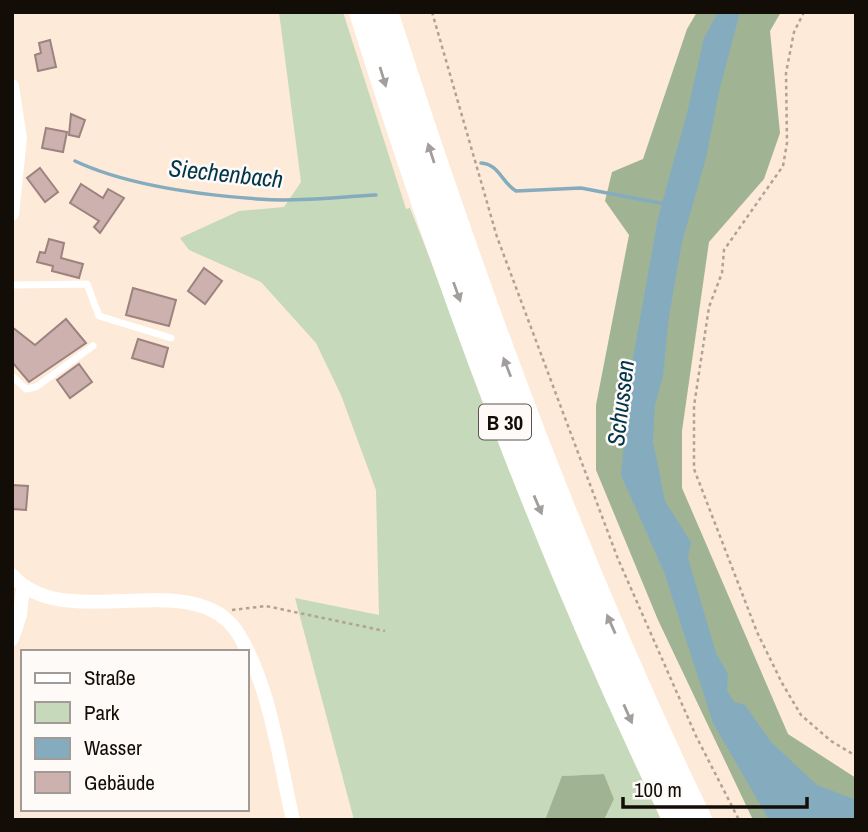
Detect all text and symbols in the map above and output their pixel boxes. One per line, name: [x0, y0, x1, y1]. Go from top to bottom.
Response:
one-way arrow: [378, 67, 388, 88]
one-way arrow: [425, 142, 435, 163]
water label: Siechenbach: [167, 151, 285, 195]
one-way arrow: [451, 282, 462, 303]
one-way arrow: [501, 357, 512, 378]
water label: Schussen: [599, 358, 641, 448]
road number: B 30: [479, 404, 531, 440]
one-way arrow: [532, 495, 544, 515]
one-way arrow: [605, 613, 616, 634]
legend: [21, 650, 248, 811]
text: Straße: [84, 663, 136, 692]
text: Park: [84, 698, 120, 727]
one-way arrow: [622, 704, 634, 724]
text: Wasser: [84, 733, 142, 762]
scale bar: [623, 766, 807, 810]
text: Gebäude: [84, 768, 155, 797]
text: 100 m: [634, 775, 682, 804]

